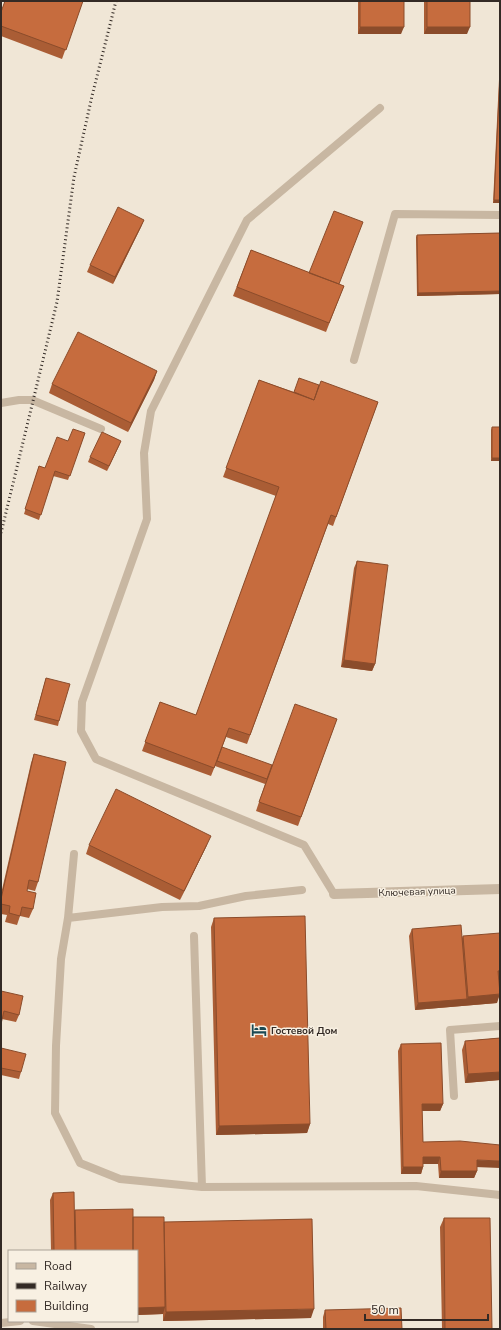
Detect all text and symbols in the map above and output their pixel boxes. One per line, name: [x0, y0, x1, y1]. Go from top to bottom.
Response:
street label: Ключевая улица: [378, 884, 456, 900]
hotel icon: Гостевой Дом: [250, 1021, 268, 1039]
place label: Гостевой Дом: [271, 1024, 338, 1038]
legend: [8, 1250, 138, 1322]
text: Road: [44, 1258, 72, 1274]
text: Railway: [44, 1278, 88, 1294]
scale bar: [365, 1296, 488, 1322]
text: Building: [44, 1298, 89, 1314]
text: 50 m: [371, 1302, 399, 1318]

